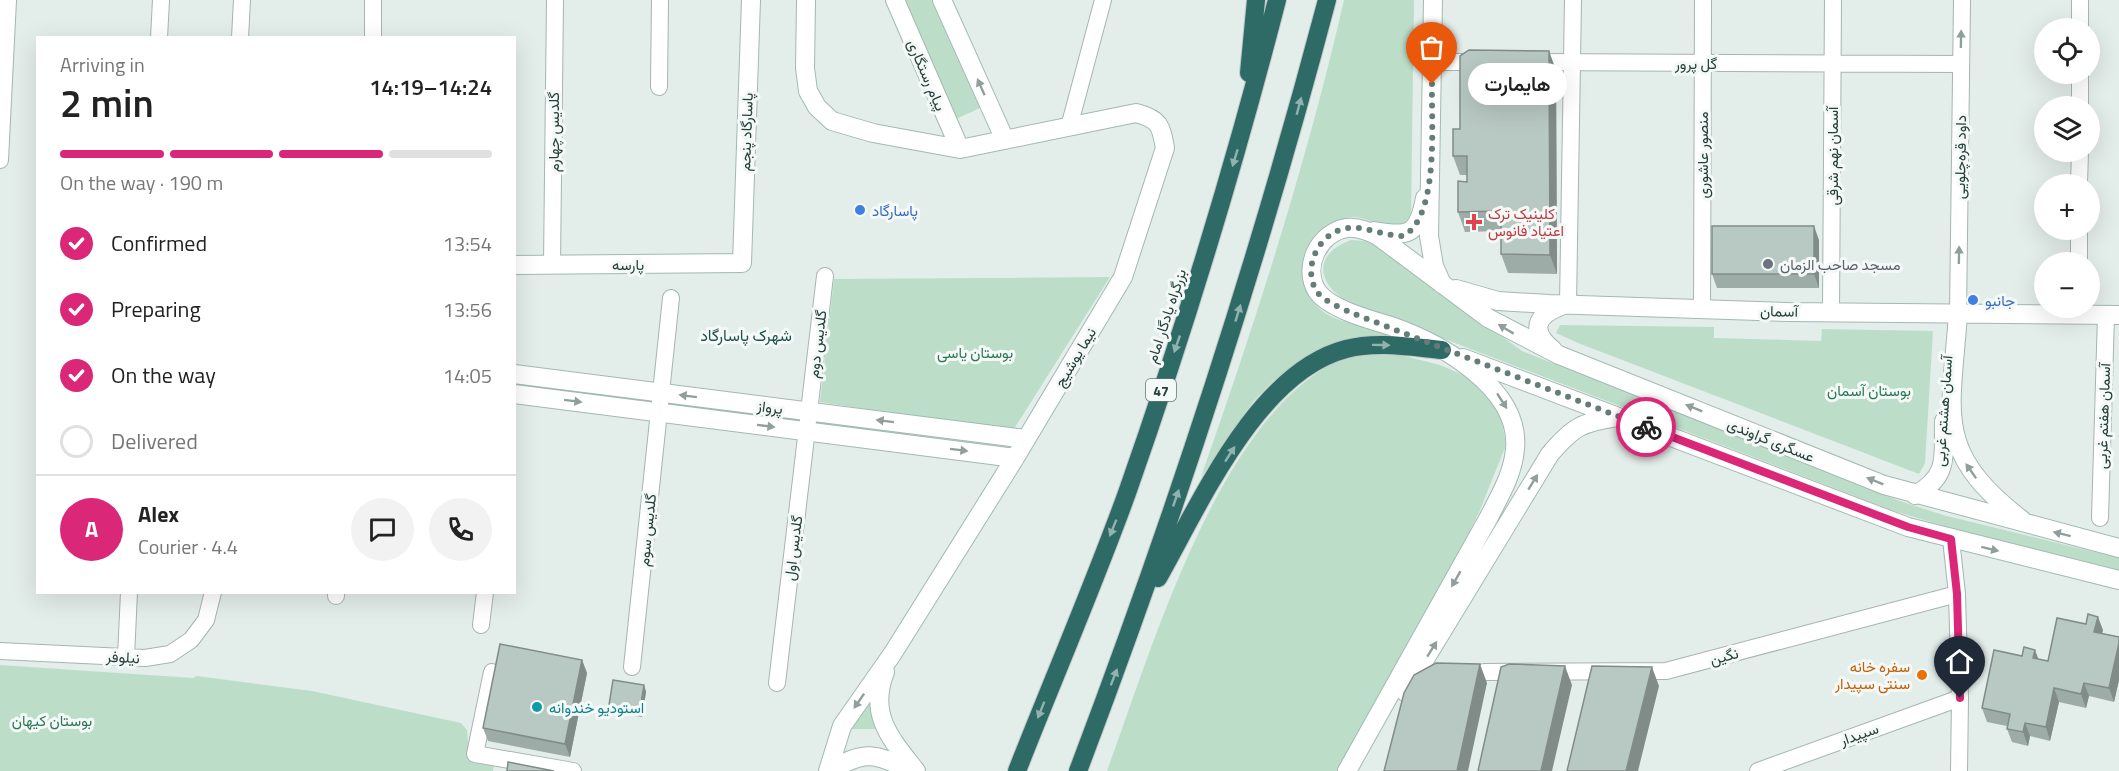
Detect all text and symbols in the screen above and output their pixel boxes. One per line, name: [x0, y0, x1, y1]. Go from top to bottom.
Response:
map controls: [2034, 18, 2100, 318]
button: locate: [2034, 18, 2100, 84]
pin: [1406, 22, 1457, 84]
one-way arrow: [1957, 30, 1966, 49]
icon: bag: [1415, 31, 1448, 64]
street label: پیام رستگاری: [902, 36, 952, 114]
text: Arriving in: [60, 49, 145, 80]
street label: گل پرور: [1674, 52, 1718, 75]
callout: هایمارت: [1468, 63, 1567, 105]
text: هایمارت: [1484, 68, 1551, 99]
text: 14:19–14:24: [369, 70, 492, 104]
text: 2 min: [60, 73, 154, 132]
one-way arrow: [976, 78, 985, 95]
street label: گلدیس چهارم: [542, 92, 565, 172]
street label: پاسارگاد پنجم: [733, 92, 759, 172]
button: layers: [2034, 96, 2100, 162]
one-way arrow: [1295, 97, 1304, 115]
street label: آسمان نهم شرقی: [1821, 105, 1844, 206]
street label: منصور عاشوری: [1691, 111, 1714, 199]
street label: داود قره‌چلویی: [1948, 115, 1972, 199]
one-way arrow: [1230, 149, 1239, 167]
text: On the way · 190 m: [60, 167, 223, 198]
button: +: [2034, 174, 2100, 240]
place label: پاسارگاد: [872, 199, 918, 222]
place label: کلینیک ترک اعتیاد فانوس: [1488, 202, 1564, 242]
marker: پاسارگاد: [853, 203, 867, 217]
marker: کلینیک ترک اعتیاد فانوس: [1465, 213, 1483, 231]
text: Confirmed: [111, 226, 207, 260]
icon: check: [60, 227, 93, 260]
text: 13:54: [443, 228, 492, 259]
one-way arrow: [1954, 246, 1964, 265]
button: −: [2034, 252, 2100, 318]
street label: پارسه: [612, 253, 644, 276]
place label: مسجد صاحب الزمان: [1780, 253, 1900, 276]
marker: مسجد صاحب الزمان: [1761, 257, 1775, 271]
street label: بزرگراه یادگار امام: [1140, 266, 1192, 366]
place label: جانبو: [1985, 289, 2015, 312]
text: Preparing: [111, 292, 201, 326]
icon: check: [60, 293, 93, 326]
marker: جانبو: [1966, 293, 1980, 307]
text: 13:56: [443, 294, 492, 325]
street label: آسمان: [1760, 299, 1800, 323]
one-way arrow: [1234, 304, 1243, 322]
street label: گلدیس دوم: [801, 308, 833, 379]
district label: شهرک پاسارگاد: [700, 323, 792, 347]
street label: نیما یوشیج: [1048, 323, 1102, 391]
one-way arrow: [1498, 324, 1514, 335]
one-way arrow: [1172, 335, 1181, 353]
park label: بوستان یاسی: [937, 341, 1013, 364]
one-way arrow: [1372, 341, 1391, 350]
street label: آسمان هشتم غربی: [1928, 353, 1958, 467]
text: On the way: [111, 358, 216, 392]
icon: check: [60, 359, 93, 392]
text: 14:05: [443, 360, 492, 391]
street label: آسمان هفتم غربی: [2090, 361, 2116, 469]
road number: 47: [1146, 379, 1176, 401]
park label: بوستان آسمان: [1827, 379, 1911, 402]
one-way arrow: [679, 392, 698, 401]
one-way arrow: [1496, 393, 1507, 409]
street label: پرواز: [755, 394, 784, 420]
one-way arrow: [563, 397, 582, 406]
courier: [1616, 397, 1676, 457]
one-way arrow: [1684, 403, 1702, 413]
icon: bike: [1630, 411, 1663, 444]
street label: عسگری گراوندی: [1724, 412, 1818, 468]
one-way arrow: [875, 417, 894, 426]
one-way arrow: [757, 421, 776, 431]
text: Delivered: [111, 424, 198, 458]
one-way arrow: [950, 446, 969, 455]
one-way arrow: [1225, 446, 1236, 462]
one-way arrow: [1965, 463, 1977, 479]
one-way arrow: [1527, 474, 1538, 490]
one-way arrow: [1865, 476, 1883, 486]
one-way arrow: [1172, 489, 1182, 507]
street label: گلدیس سوم: [632, 492, 662, 568]
text: Alex: [138, 497, 179, 531]
button: chat: [351, 498, 414, 561]
button: phone: [429, 498, 492, 561]
text: A: [85, 512, 98, 546]
street label: گلدیس اول: [778, 514, 808, 582]
one-way arrow: [1108, 520, 1118, 538]
one-way arrow: [2053, 528, 2072, 538]
text: Courier · 4.4: [138, 531, 238, 562]
one-way arrow: [1981, 544, 1999, 554]
one-way arrow: [1451, 571, 1461, 588]
pin: [1934, 636, 1985, 698]
one-way arrow: [1427, 641, 1438, 657]
street label: نگین: [1707, 641, 1741, 671]
street label: نیلوفر: [105, 645, 140, 669]
icon: home: [1943, 645, 1976, 678]
place label: سفره خانه سنتی سپیدار: [1834, 655, 1910, 695]
one-way arrow: [1109, 668, 1119, 686]
marker: سفره خانه سنتی سپیدار: [1915, 668, 1929, 682]
one-way arrow: [853, 693, 865, 709]
place label: استودیو خندوانه: [549, 696, 644, 719]
marker: استودیو خندوانه: [530, 700, 544, 714]
one-way arrow: [1036, 701, 1046, 719]
park label: بوستان کیهان: [12, 709, 92, 732]
street label: سپیدار: [1835, 717, 1882, 752]

